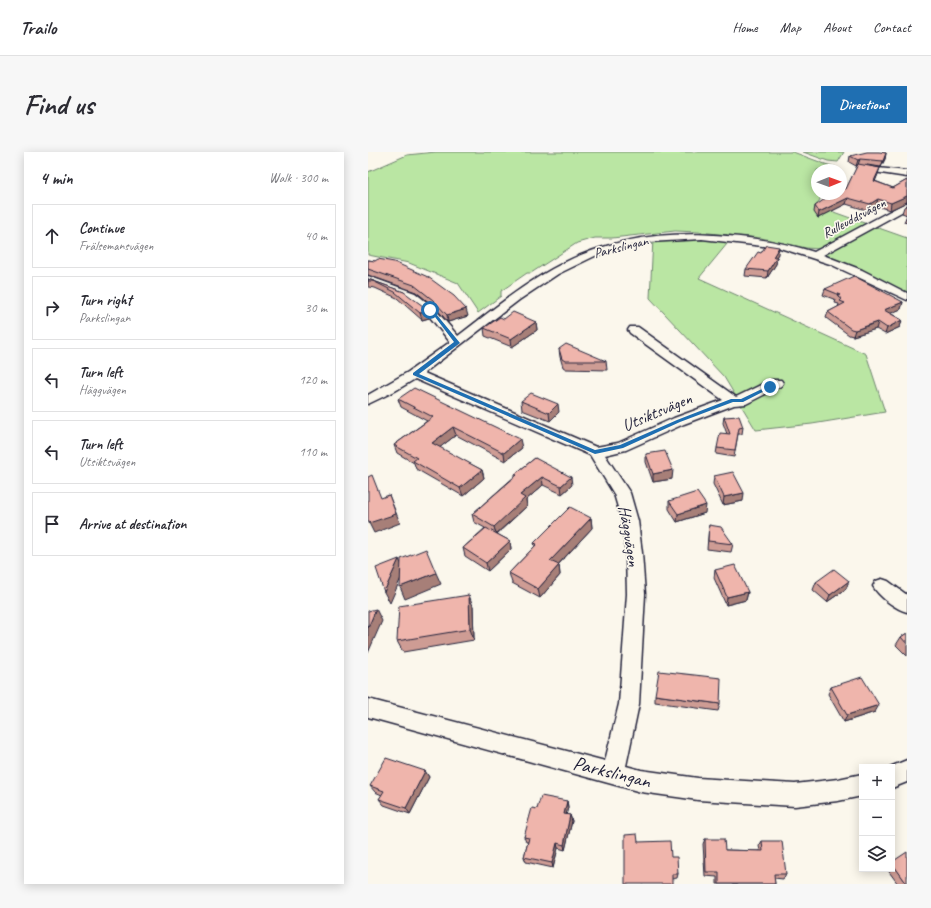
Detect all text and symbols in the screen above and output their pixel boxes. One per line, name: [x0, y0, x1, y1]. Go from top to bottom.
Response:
text: Trailo: [20, 16, 56, 40]
text: Home: [732, 19, 758, 36]
text: Map: [780, 19, 801, 36]
text: About: [823, 19, 851, 36]
text: Contact: [873, 19, 911, 36]
button: Directions: [821, 86, 907, 123]
text: Find us: [24, 87, 94, 122]
north arrow: [811, 164, 847, 200]
text: 4 min: [40, 168, 73, 189]
text: Walk · 300 m: [269, 170, 328, 186]
street label: Rulleuddsvägen: [819, 194, 889, 242]
text: Continue: [79, 219, 124, 238]
icon: ahead: [41, 225, 63, 247]
text: 40 m: [305, 228, 327, 244]
street label: Parkslingan: [592, 232, 651, 262]
text: Frälsemansvägen: [79, 238, 153, 254]
text: Turn right: [79, 291, 132, 310]
icon: right: [41, 297, 63, 319]
text: 30 m: [305, 300, 327, 316]
route start: [421, 301, 439, 319]
text: Parkslingan: [79, 310, 130, 326]
text: Turn left: [79, 363, 122, 382]
icon: left: [41, 369, 63, 391]
text: 120 m: [299, 372, 327, 388]
route end: [761, 378, 779, 396]
text: Häggvägen: [79, 382, 126, 398]
street label: Utsiktsvägen: [619, 388, 695, 436]
text: Turn left: [79, 435, 122, 454]
icon: left: [41, 441, 63, 463]
text: 110 m: [299, 444, 327, 460]
text: Utsiktsvägen: [79, 454, 135, 470]
street label: Häggvägen: [614, 504, 644, 568]
icon: arrive: [41, 513, 63, 535]
text: Arrive at destination: [79, 515, 186, 534]
street label: Parkslingan: [571, 750, 654, 794]
map controls: [859, 764, 895, 872]
button: +: [859, 764, 895, 800]
button: −: [859, 800, 895, 836]
button: layers: [859, 836, 895, 872]

